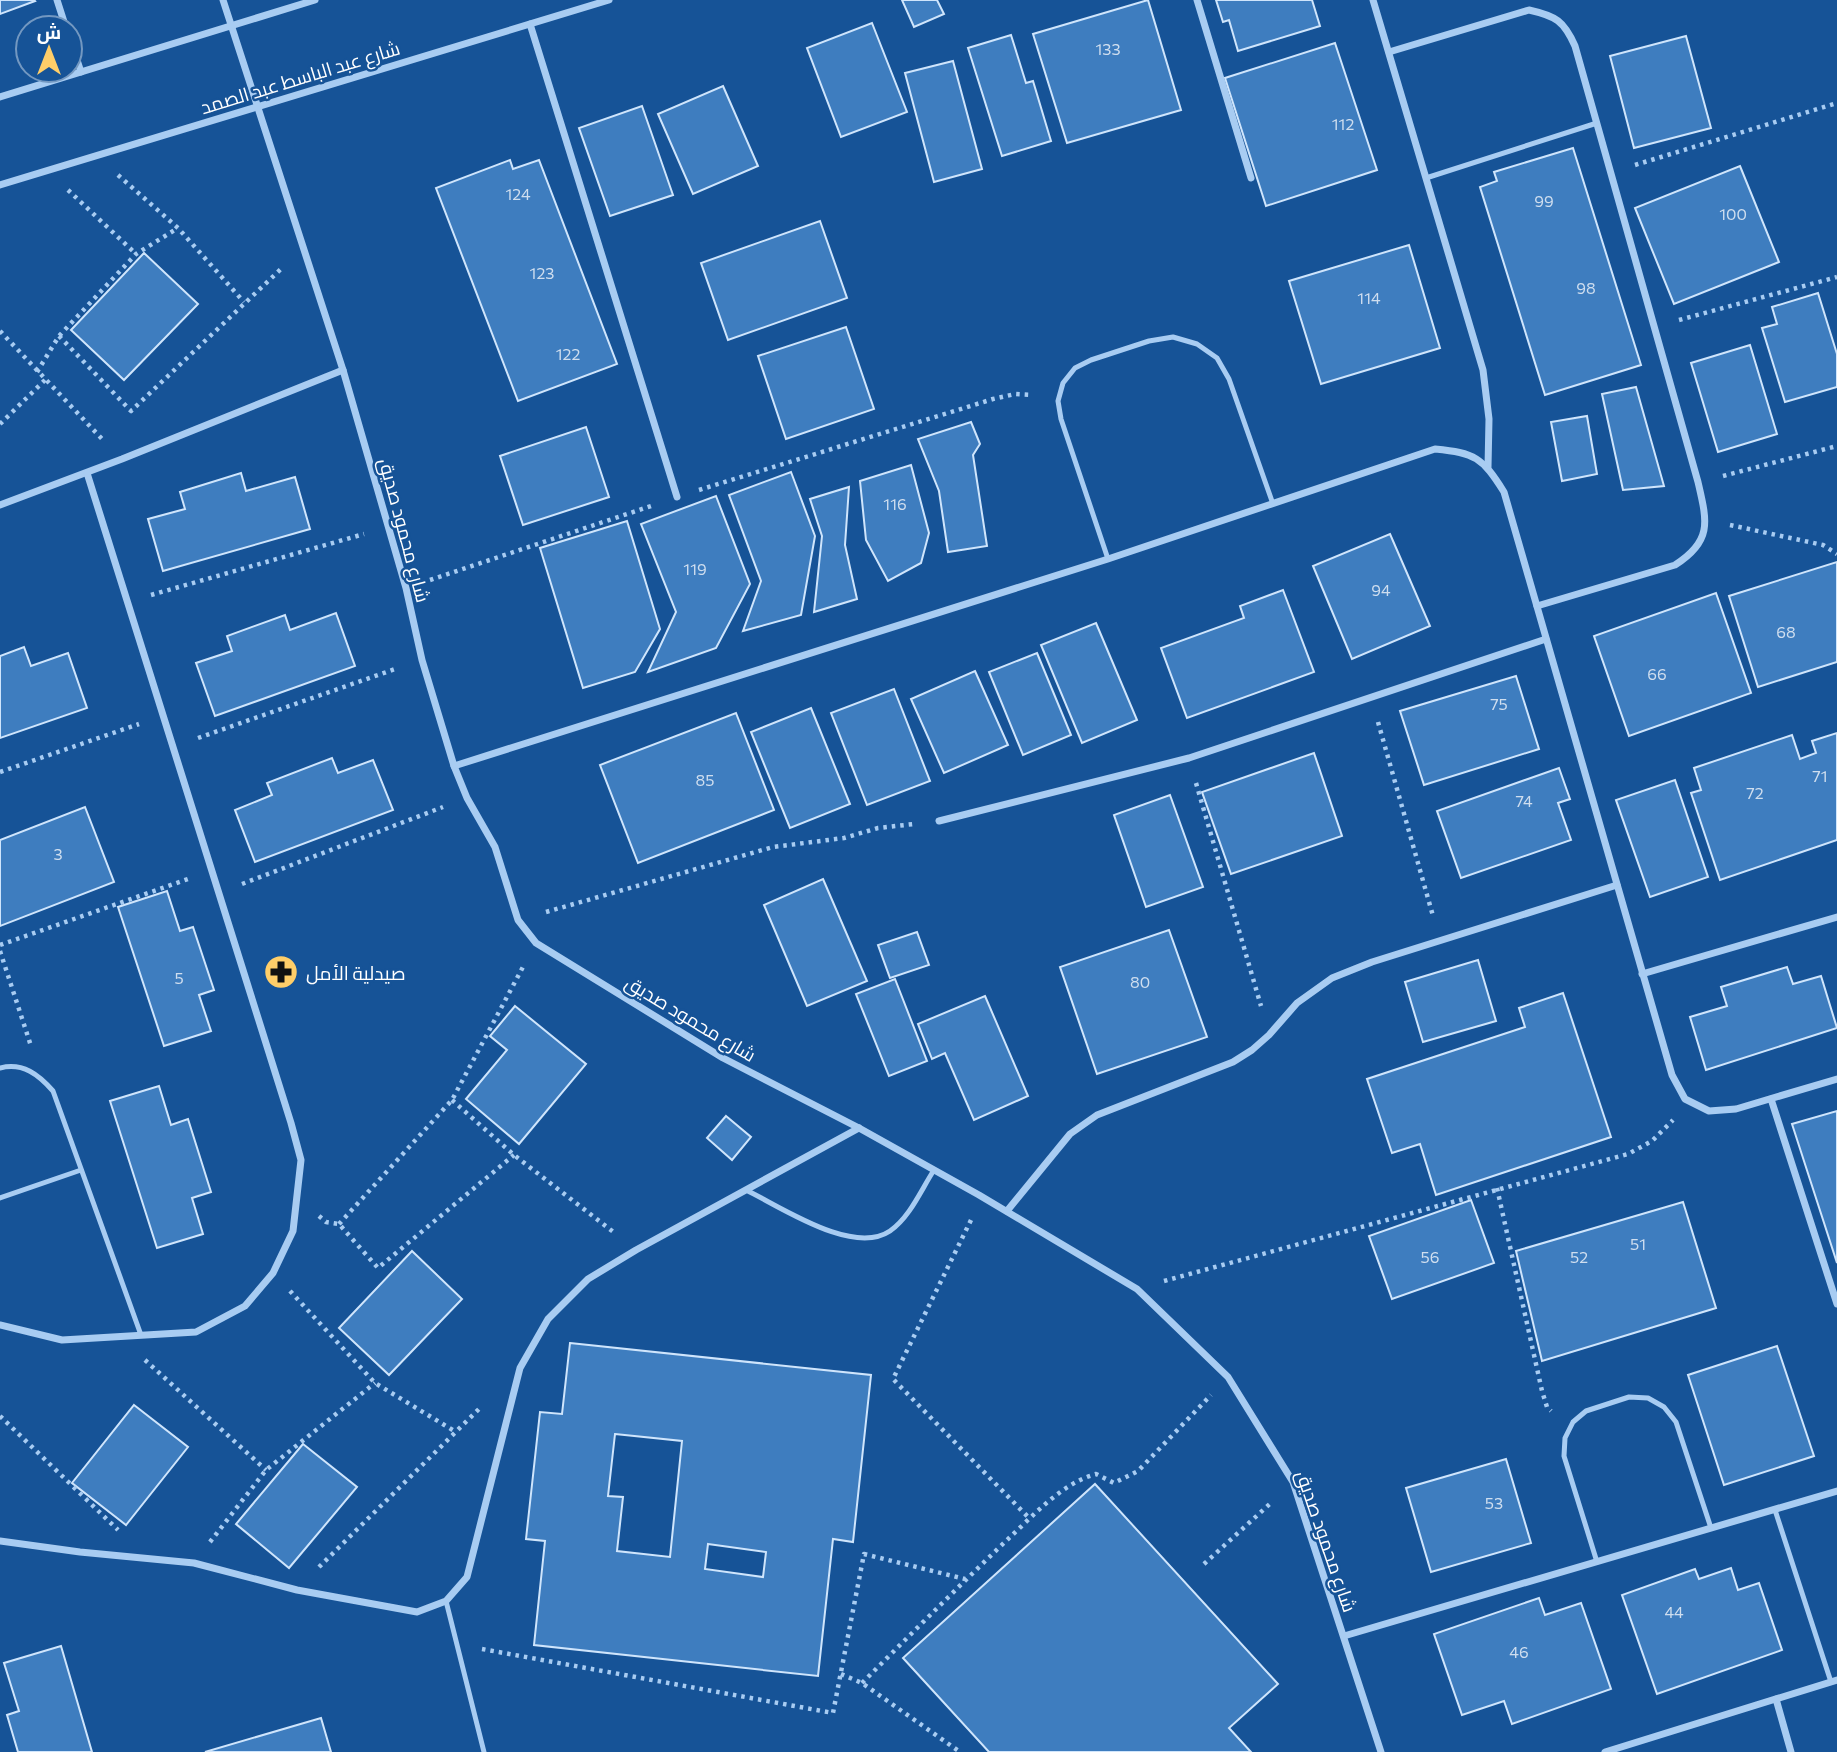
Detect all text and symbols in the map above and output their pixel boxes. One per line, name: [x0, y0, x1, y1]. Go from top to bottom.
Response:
north arrow: [14, 14, 84, 84]
text: ش: [37, 20, 61, 44]
street label: شارع عبد الباسط عبد الصمد: [198, 36, 403, 121]
house number: 133: [1095, 39, 1121, 58]
house number: 112: [1332, 114, 1354, 133]
house number: 124: [505, 184, 531, 203]
house number: 99: [1534, 191, 1554, 210]
house number: 100: [1719, 204, 1747, 223]
house number: 123: [530, 263, 554, 282]
house number: 98: [1576, 278, 1596, 297]
house number: 114: [1357, 288, 1381, 307]
house number: 122: [556, 344, 580, 363]
street label: شارع محمود صديق: [372, 455, 435, 605]
house number: 116: [883, 494, 907, 513]
house number: 119: [683, 559, 707, 578]
house number: 94: [1371, 580, 1391, 599]
house number: 68: [1776, 622, 1796, 641]
house number: 66: [1647, 664, 1667, 683]
house number: 75: [1490, 694, 1508, 713]
house number: 71: [1812, 766, 1828, 785]
house number: 85: [696, 770, 714, 789]
house number: 72: [1746, 783, 1764, 802]
house number: 74: [1515, 791, 1533, 810]
house number: 3: [53, 844, 63, 863]
pharmacy icon: صيدلية الأمل: [262, 953, 300, 991]
place label: صيدلية الأمل: [306, 961, 406, 985]
house number: 5: [174, 968, 184, 987]
street label: شارع محمود صديق: [620, 970, 761, 1069]
house number: 80: [1130, 972, 1150, 991]
house number: 51: [1630, 1234, 1646, 1253]
house number: 56: [1421, 1247, 1439, 1266]
house number: 52: [1570, 1247, 1588, 1266]
street label: شارع محمود صديق: [1289, 1467, 1362, 1616]
house number: 53: [1485, 1493, 1503, 1512]
house number: 44: [1664, 1602, 1684, 1621]
house number: 46: [1509, 1642, 1529, 1661]

